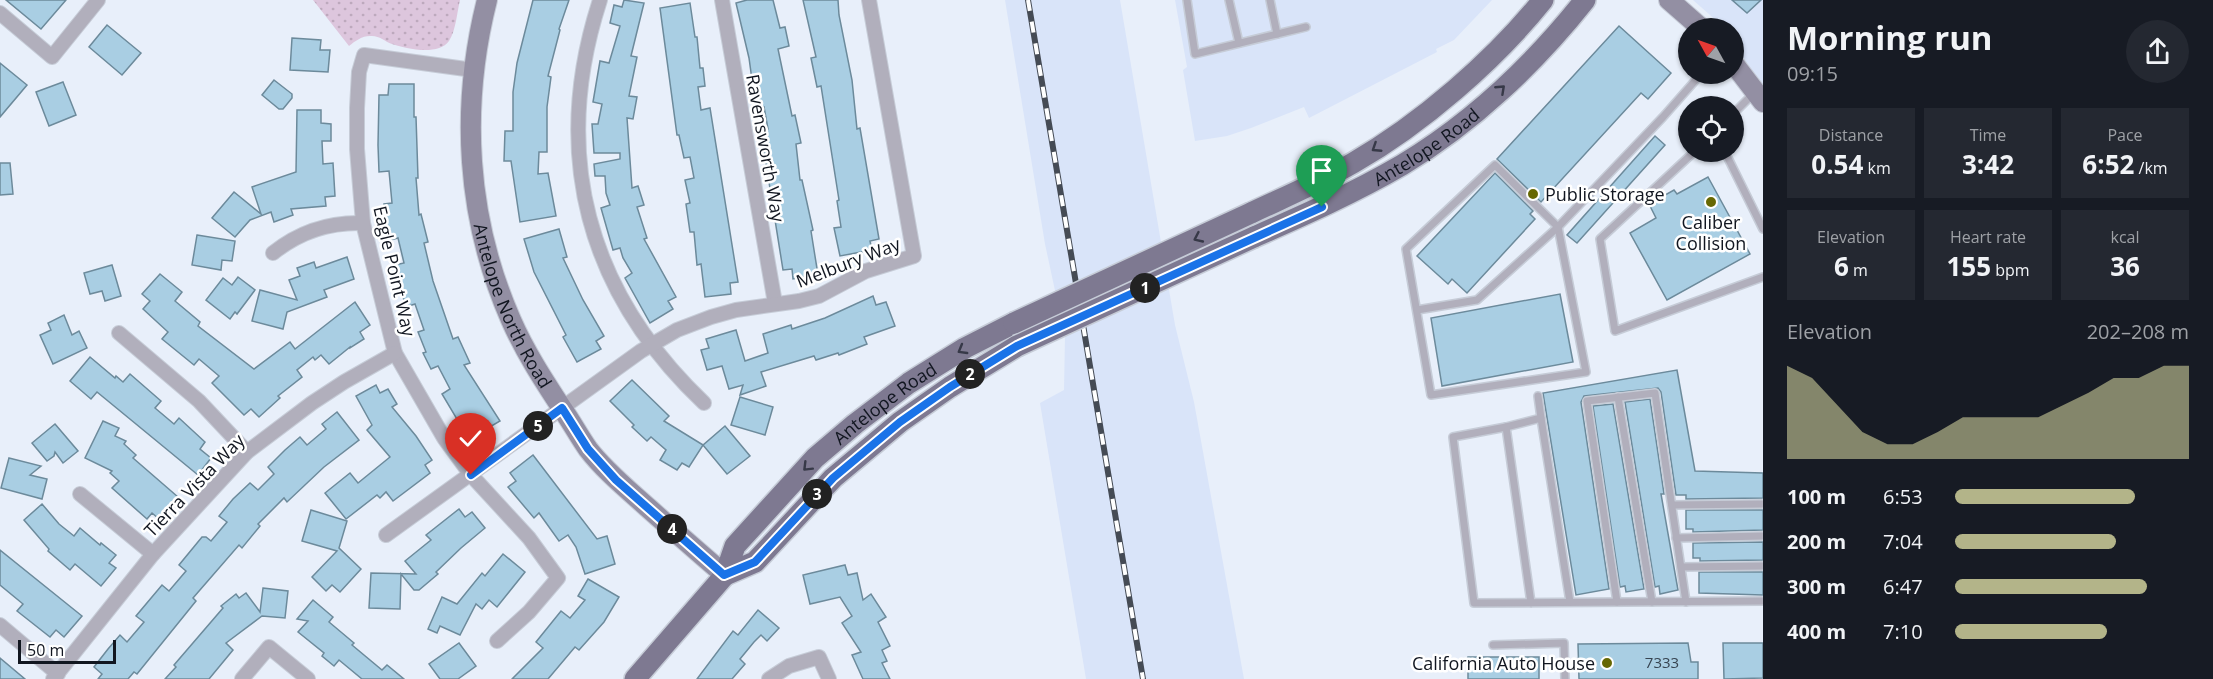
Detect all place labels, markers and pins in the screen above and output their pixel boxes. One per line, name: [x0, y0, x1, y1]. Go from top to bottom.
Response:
pin: [1296, 145, 1347, 207]
place label: Public Storage: [1545, 182, 1665, 206]
marker: Public Storage: [1526, 187, 1540, 201]
marker: Caliber Collision: [1704, 195, 1718, 209]
place label: Caliber Collision: [1676, 210, 1746, 255]
pin: 1: [1130, 273, 1160, 303]
pin: 2: [955, 359, 985, 389]
pin: 5: [523, 411, 553, 441]
pin: [445, 413, 496, 475]
pin: 3: [802, 479, 832, 509]
pin: 4: [657, 514, 687, 544]
place label: California Auto House: [1412, 651, 1595, 675]
marker: California Auto House: [1600, 656, 1614, 670]

